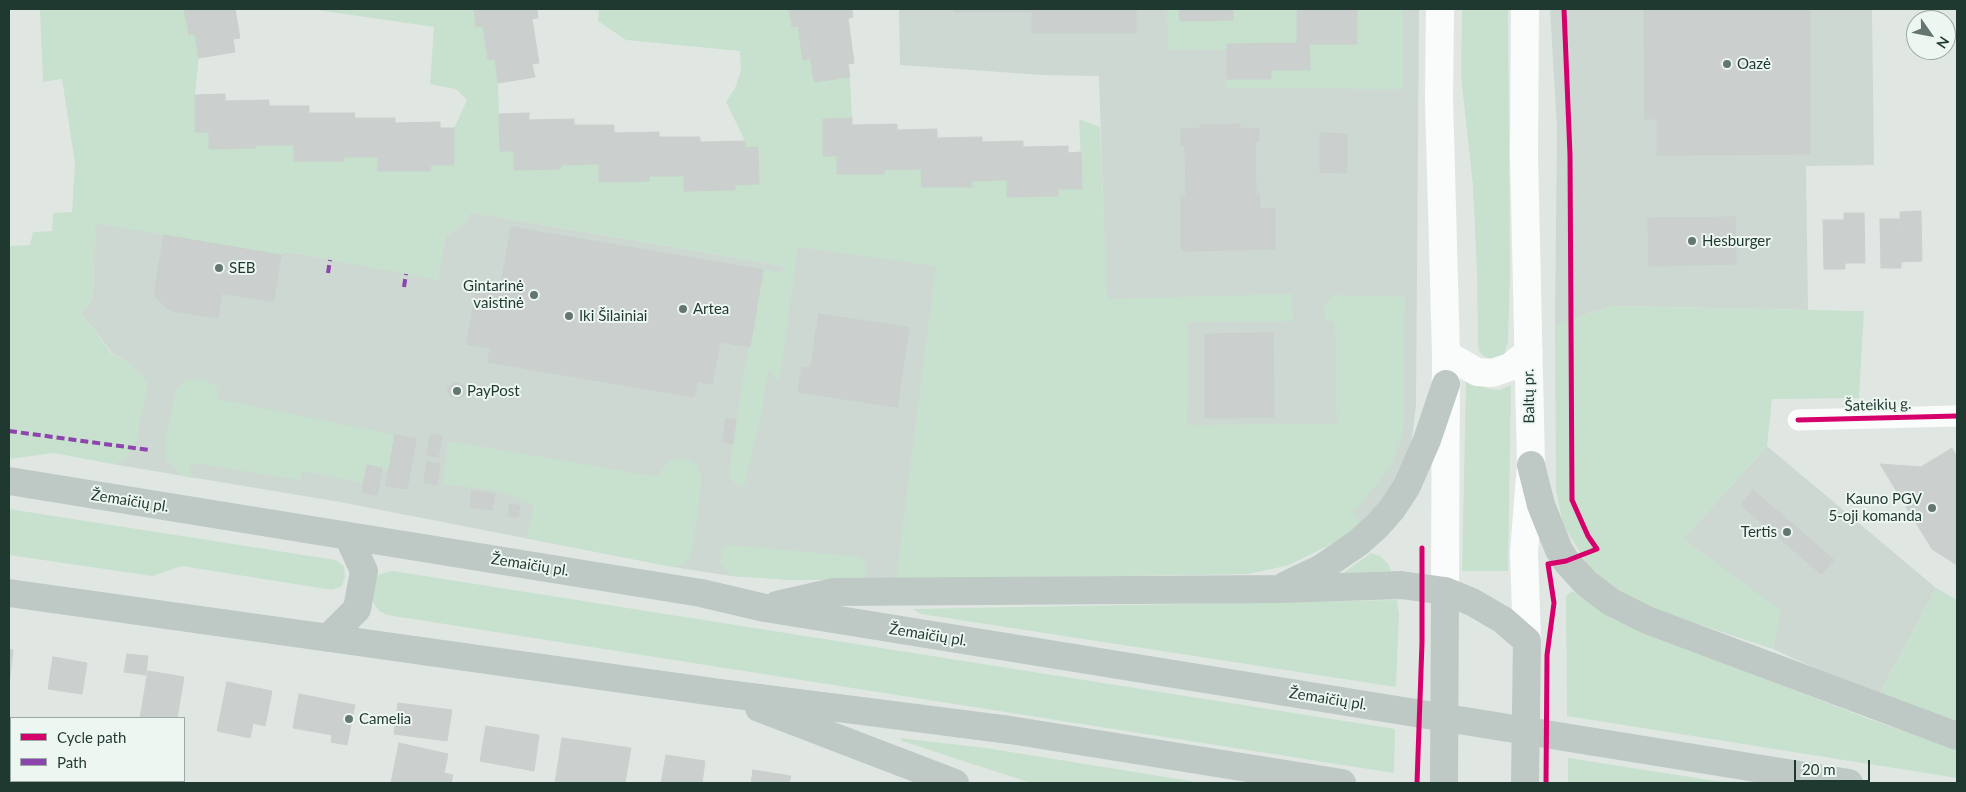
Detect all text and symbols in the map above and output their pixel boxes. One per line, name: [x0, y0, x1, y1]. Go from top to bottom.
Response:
north arrow: [1906, 10, 1956, 60]
text: N: [1933, 34, 1953, 52]
place label: Oazė: [1737, 55, 1771, 73]
marker: Oazė: [1721, 58, 1733, 70]
place label: Hesburger: [1702, 232, 1771, 250]
marker: Hesburger: [1686, 235, 1698, 247]
place label: SEB: [229, 259, 255, 277]
marker: SEB: [213, 262, 225, 274]
place label: Gintarinė vaistinė: [463, 277, 524, 312]
marker: Gintarinė vaistinė: [528, 289, 540, 301]
place label: Artea: [693, 300, 729, 318]
marker: Artea: [677, 303, 689, 315]
place label: Iki Šilainiai: [579, 307, 647, 325]
marker: Iki Šilainiai: [563, 310, 575, 322]
street label: Baltų pr.: [1520, 368, 1538, 424]
place label: PayPost: [467, 382, 520, 400]
marker: PayPost: [451, 385, 463, 397]
street label: Šateikių g.: [1844, 395, 1912, 415]
street label: Žemaičių pl.: [90, 486, 170, 516]
place label: Kauno PGV 5-oji komanda: [1828, 490, 1922, 525]
marker: Kauno PGV 5-oji komanda: [1926, 502, 1938, 514]
place label: Tertis: [1741, 523, 1777, 541]
marker: Tertis: [1781, 526, 1793, 538]
street label: Žemaičių pl.: [490, 550, 570, 580]
street label: Žemaičių pl.: [888, 620, 968, 650]
street label: Žemaičių pl.: [1288, 684, 1368, 714]
place label: Camelia: [359, 710, 411, 728]
marker: Camelia: [343, 713, 355, 725]
legend: [10, 717, 185, 782]
text: Cycle path: [57, 728, 126, 746]
scale bar: [1796, 750, 1872, 782]
text: Path: [57, 753, 87, 771]
text: 20 m: [1802, 760, 1836, 778]

